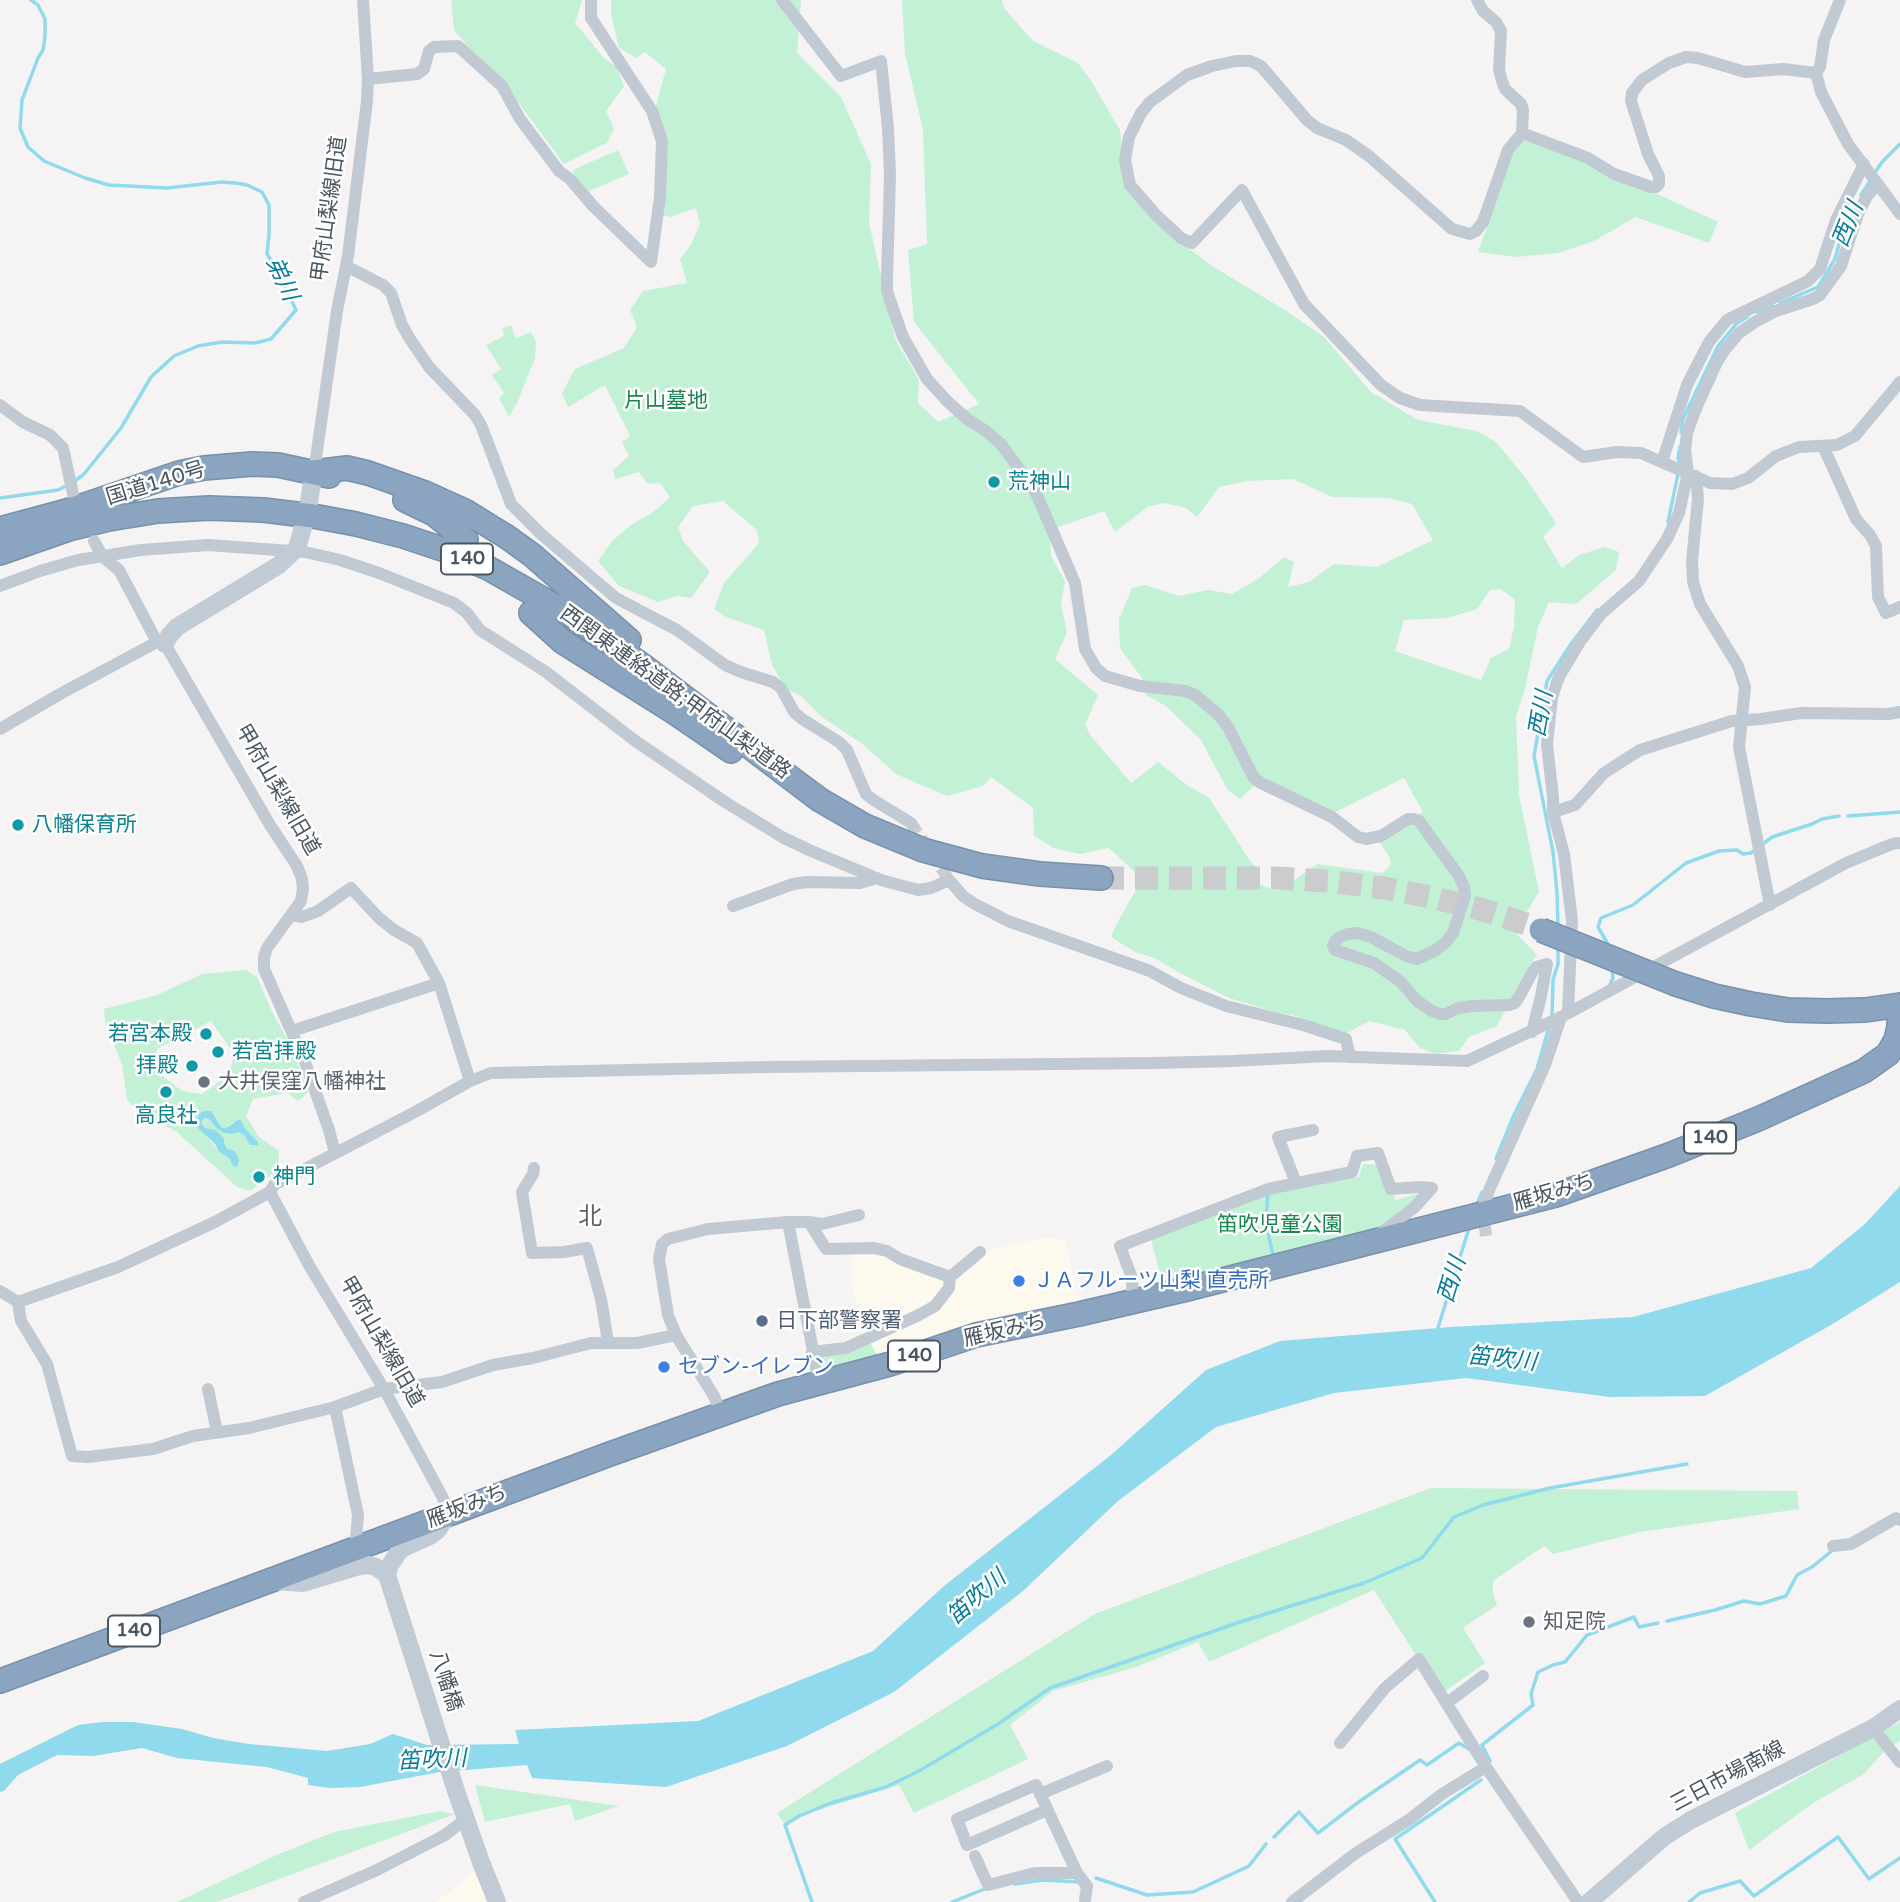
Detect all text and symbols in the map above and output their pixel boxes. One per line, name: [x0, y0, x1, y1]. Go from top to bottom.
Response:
street label: 甲府山梨線旧道: [307, 134, 353, 284]
water label: 西川: [1828, 199, 1870, 251]
water label: 弟川: [259, 252, 303, 306]
park label: 片山墓地: [624, 388, 708, 414]
street label: 国道140号: [103, 457, 209, 511]
place label: 荒神山: [1008, 469, 1071, 495]
marker: 荒神山: [986, 474, 1002, 490]
road number: 140: [441, 544, 493, 574]
street label: 西関東連絡道路;甲府山梨道路: [555, 601, 795, 785]
water label: 西川: [1524, 689, 1560, 739]
street label: 甲府山梨線旧道: [229, 720, 325, 860]
place label: 八幡保育所: [32, 812, 137, 838]
marker: 八幡保育所: [10, 817, 26, 833]
place label: 若宮本殿: [108, 1021, 192, 1047]
marker: 若宮本殿: [198, 1026, 214, 1042]
place label: 若宮拝殿: [232, 1039, 316, 1065]
marker: 若宮拝殿: [210, 1044, 226, 1060]
place label: 拝殿: [136, 1053, 178, 1079]
marker: 拝殿: [184, 1058, 200, 1074]
place label: 大井俣窪八幡神社: [218, 1069, 386, 1095]
marker: 大井俣窪八幡神社: [196, 1074, 212, 1090]
marker: 高良社: [158, 1084, 174, 1100]
place label: 高良社: [135, 1103, 197, 1129]
road number: 140: [1684, 1122, 1736, 1154]
place label: 神門: [273, 1164, 315, 1190]
marker: 神門: [251, 1169, 267, 1185]
street label: 雁坂みち: [1510, 1169, 1598, 1217]
district label: 北: [578, 1204, 602, 1232]
park label: 笛吹児童公園: [1217, 1212, 1343, 1238]
water label: 西川: [1433, 1254, 1473, 1306]
place label: ＪＡフルーツ山梨 直売所: [1033, 1268, 1269, 1294]
street label: 甲府山梨線旧道: [333, 1272, 429, 1412]
marker: ＪＡフルーツ山梨 直売所: [1011, 1273, 1027, 1289]
place label: 日下部警察署: [776, 1308, 902, 1334]
street label: 雁坂みち: [961, 1309, 1049, 1353]
marker: 日下部警察署: [754, 1313, 770, 1329]
road number: 140: [888, 1340, 940, 1372]
water label: 笛吹川: [1466, 1343, 1538, 1377]
place label: セブン-イレブン: [678, 1354, 834, 1380]
marker: セブン-イレブン: [656, 1359, 672, 1375]
street label: 雁坂みち: [423, 1480, 511, 1534]
water label: 笛吹川: [942, 1565, 1012, 1631]
place label: 知足院: [1543, 1609, 1606, 1635]
marker: 知足院: [1521, 1614, 1537, 1630]
road number: 140: [108, 1616, 160, 1646]
street label: 八幡橋: [423, 1647, 467, 1715]
street label: 三日市場南線: [1666, 1736, 1790, 1818]
water label: 笛吹川: [397, 1745, 467, 1777]

